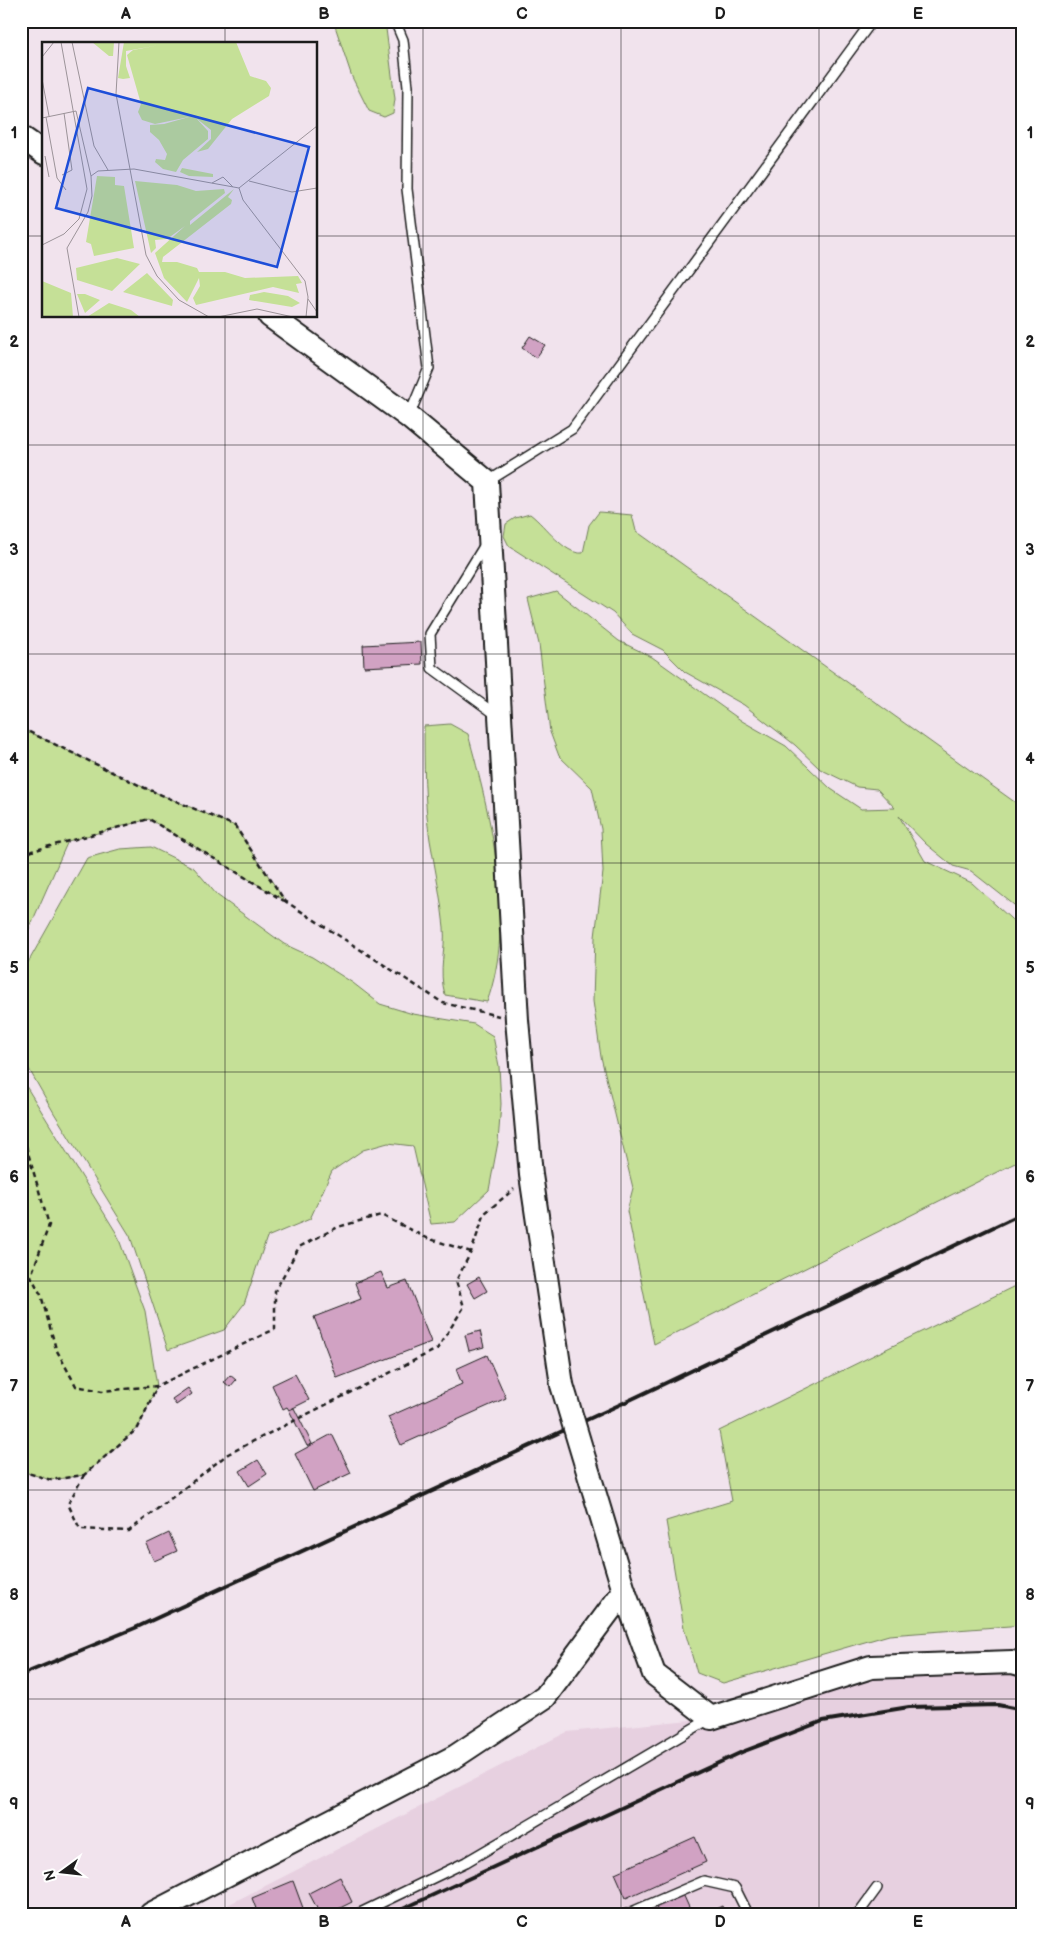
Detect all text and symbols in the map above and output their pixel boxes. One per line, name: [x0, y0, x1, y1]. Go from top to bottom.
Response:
text: A: [120, 5, 131, 24]
text: B: [318, 5, 330, 24]
text: C: [516, 5, 528, 24]
text: D: [714, 5, 726, 24]
text: E: [913, 5, 923, 24]
inset map: [42, 42, 318, 318]
text: 1: [11, 124, 17, 143]
text: 1: [1027, 124, 1033, 143]
text: 2: [9, 333, 19, 352]
text: 2: [1025, 333, 1035, 352]
text: 3: [9, 541, 19, 560]
text: 3: [1025, 541, 1035, 560]
text: 4: [9, 750, 19, 769]
text: 4: [1025, 750, 1035, 769]
text: 5: [9, 959, 19, 978]
text: 5: [1025, 959, 1035, 978]
text: 6: [9, 1168, 19, 1187]
text: 6: [1025, 1168, 1035, 1187]
text: 7: [10, 1377, 19, 1396]
text: 7: [1026, 1377, 1035, 1396]
text: 8: [9, 1586, 19, 1605]
text: 8: [1025, 1586, 1035, 1605]
text: 9: [9, 1795, 19, 1814]
text: 9: [1025, 1795, 1035, 1814]
north arrow: [38, 1848, 88, 1898]
text: N: [40, 1868, 59, 1883]
text: A: [120, 1913, 131, 1932]
text: B: [318, 1913, 330, 1932]
text: C: [516, 1913, 528, 1932]
text: D: [714, 1913, 726, 1932]
text: E: [913, 1913, 923, 1932]

